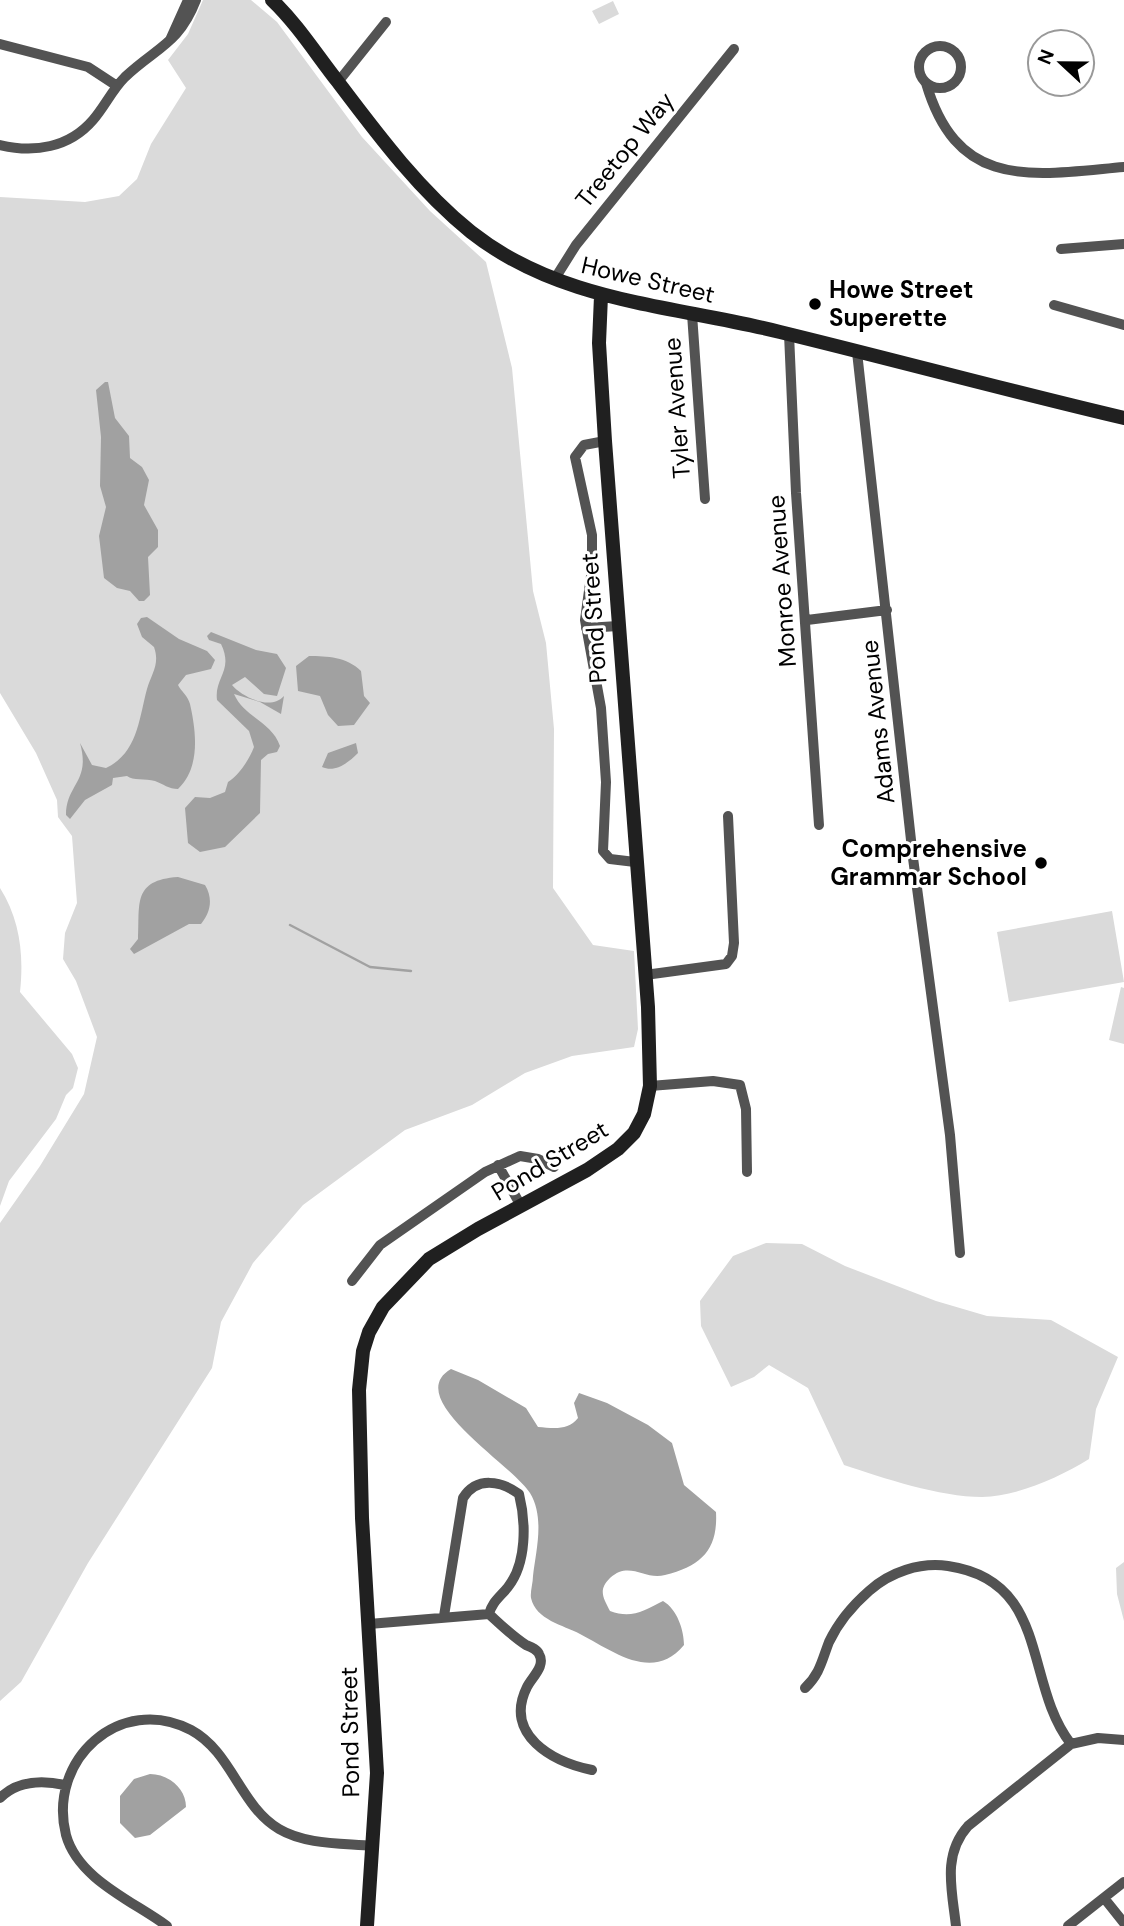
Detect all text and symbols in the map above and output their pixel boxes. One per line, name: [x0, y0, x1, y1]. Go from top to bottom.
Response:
north arrow: [1026, 28, 1096, 98]
text: N: [1032, 46, 1060, 68]
street label: Treetop Way: [568, 85, 681, 214]
street label: Howe Street: [578, 249, 718, 310]
place label: Howe Street Superette: [829, 274, 973, 333]
marker: Howe Street Superette: [807, 296, 823, 312]
street label: Tyler Avenue: [656, 336, 697, 480]
street label: Monroe Avenue: [760, 494, 803, 668]
street label: Pond Street: [573, 552, 614, 684]
street label: Adams Avenue: [853, 639, 902, 806]
place label: Comprehensive Grammar School: [830, 833, 1027, 892]
marker: Comprehensive Grammar School: [1033, 855, 1049, 871]
street label: Pond Street: [486, 1114, 614, 1208]
street label: Pond Street: [333, 1666, 366, 1798]

